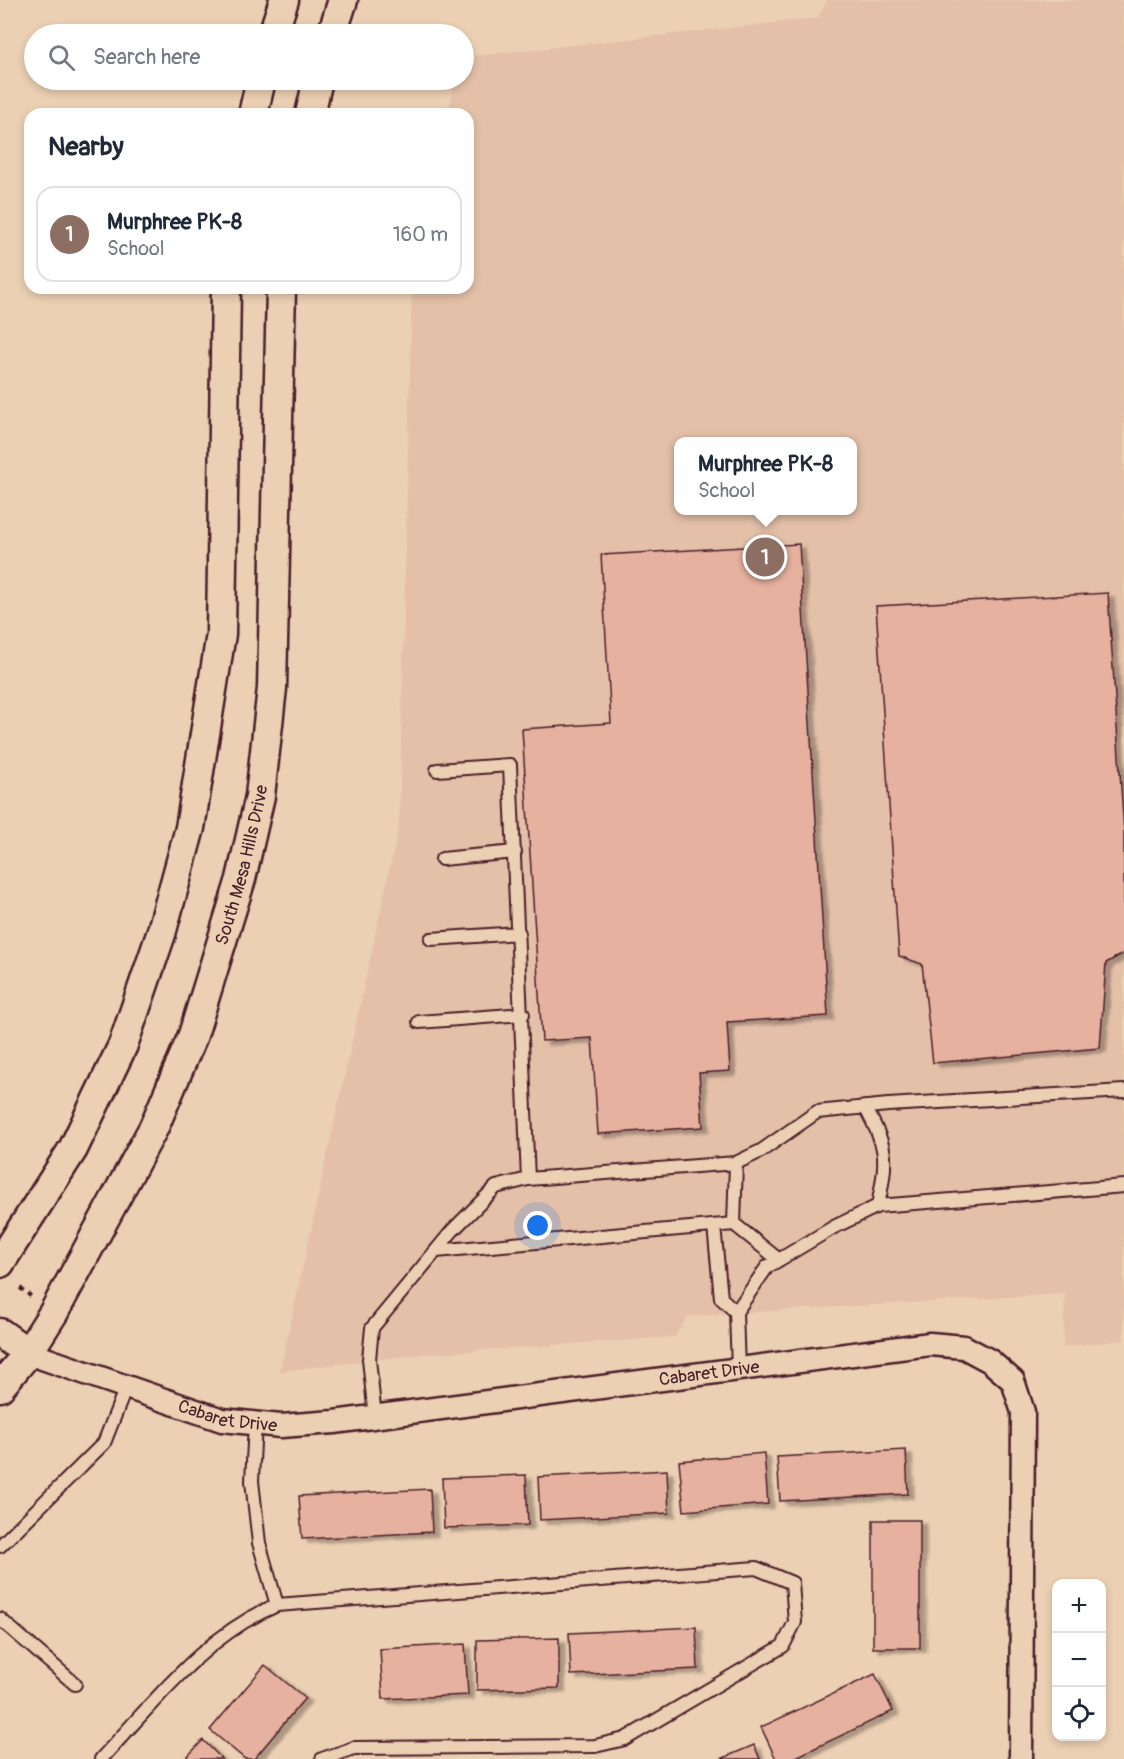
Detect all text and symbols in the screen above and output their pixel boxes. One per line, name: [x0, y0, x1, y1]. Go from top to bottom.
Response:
search box: [24, 24, 474, 90]
icon: search: [45, 41, 78, 74]
text: Search here: [93, 43, 200, 71]
text: Nearby: [48, 131, 124, 163]
text: Murphree PK-8: [107, 208, 242, 236]
text: 1: [66, 222, 73, 247]
text: 160 m: [393, 222, 448, 247]
text: School: [107, 236, 164, 261]
popup: [674, 437, 857, 515]
text: Murphree PK-8: [698, 450, 833, 478]
text: School: [698, 478, 755, 503]
pin: 1: [746, 534, 784, 580]
street label: South Mesa Hills Drive: [210, 784, 273, 948]
your location: [523, 1211, 552, 1240]
street label: Cabaret Drive: [657, 1355, 761, 1391]
street label: Cabaret Drive: [175, 1394, 278, 1437]
map controls: [1052, 1579, 1106, 1741]
button: +: [1052, 1579, 1106, 1633]
button: −: [1052, 1633, 1106, 1687]
button: locate: [1052, 1687, 1106, 1741]

